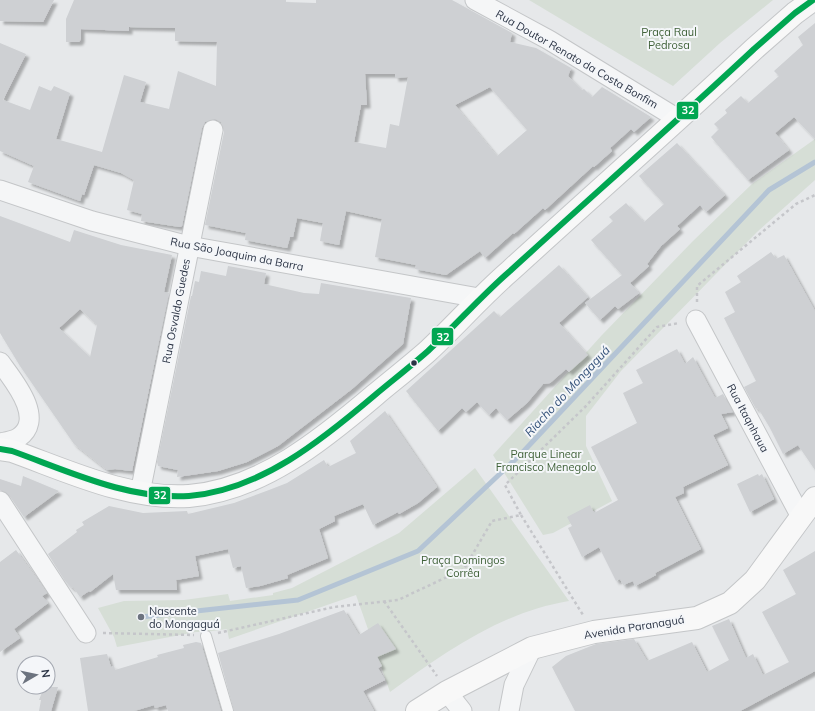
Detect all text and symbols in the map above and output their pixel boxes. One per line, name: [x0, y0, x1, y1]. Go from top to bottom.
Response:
street label: Rua Doutor Renato da Costa Bonfim: [493, 7, 661, 111]
park label: Praça Raul Pedrosa: [641, 25, 697, 52]
line badge: 32: [676, 101, 699, 120]
text: 32: [681, 103, 695, 117]
street label: Rua São Joaquim da Barra: [169, 234, 305, 274]
street label: Rua Osvaldo Guedes: [159, 257, 193, 365]
line badge: 32: [431, 327, 454, 346]
text: 32: [436, 330, 450, 344]
water label: Riacho do Mongaguá: [521, 343, 613, 439]
unlabelled marker: [409, 358, 419, 368]
street label: Rua Itaqnhaua: [724, 381, 772, 455]
park label: Parque Linear Francisco Menegolo: [496, 447, 596, 474]
line badge: 32: [148, 486, 171, 505]
text: 32: [153, 488, 167, 502]
park label: Praça Domingos Corrêa: [421, 553, 505, 580]
place label: Nascente do Mongaguá: [149, 604, 220, 631]
marker: Nascente do Mongaguá: [136, 612, 146, 622]
street label: Avenida Paranaguá: [583, 612, 685, 642]
north arrow: [16, 655, 56, 695]
text: N: [38, 668, 53, 679]

